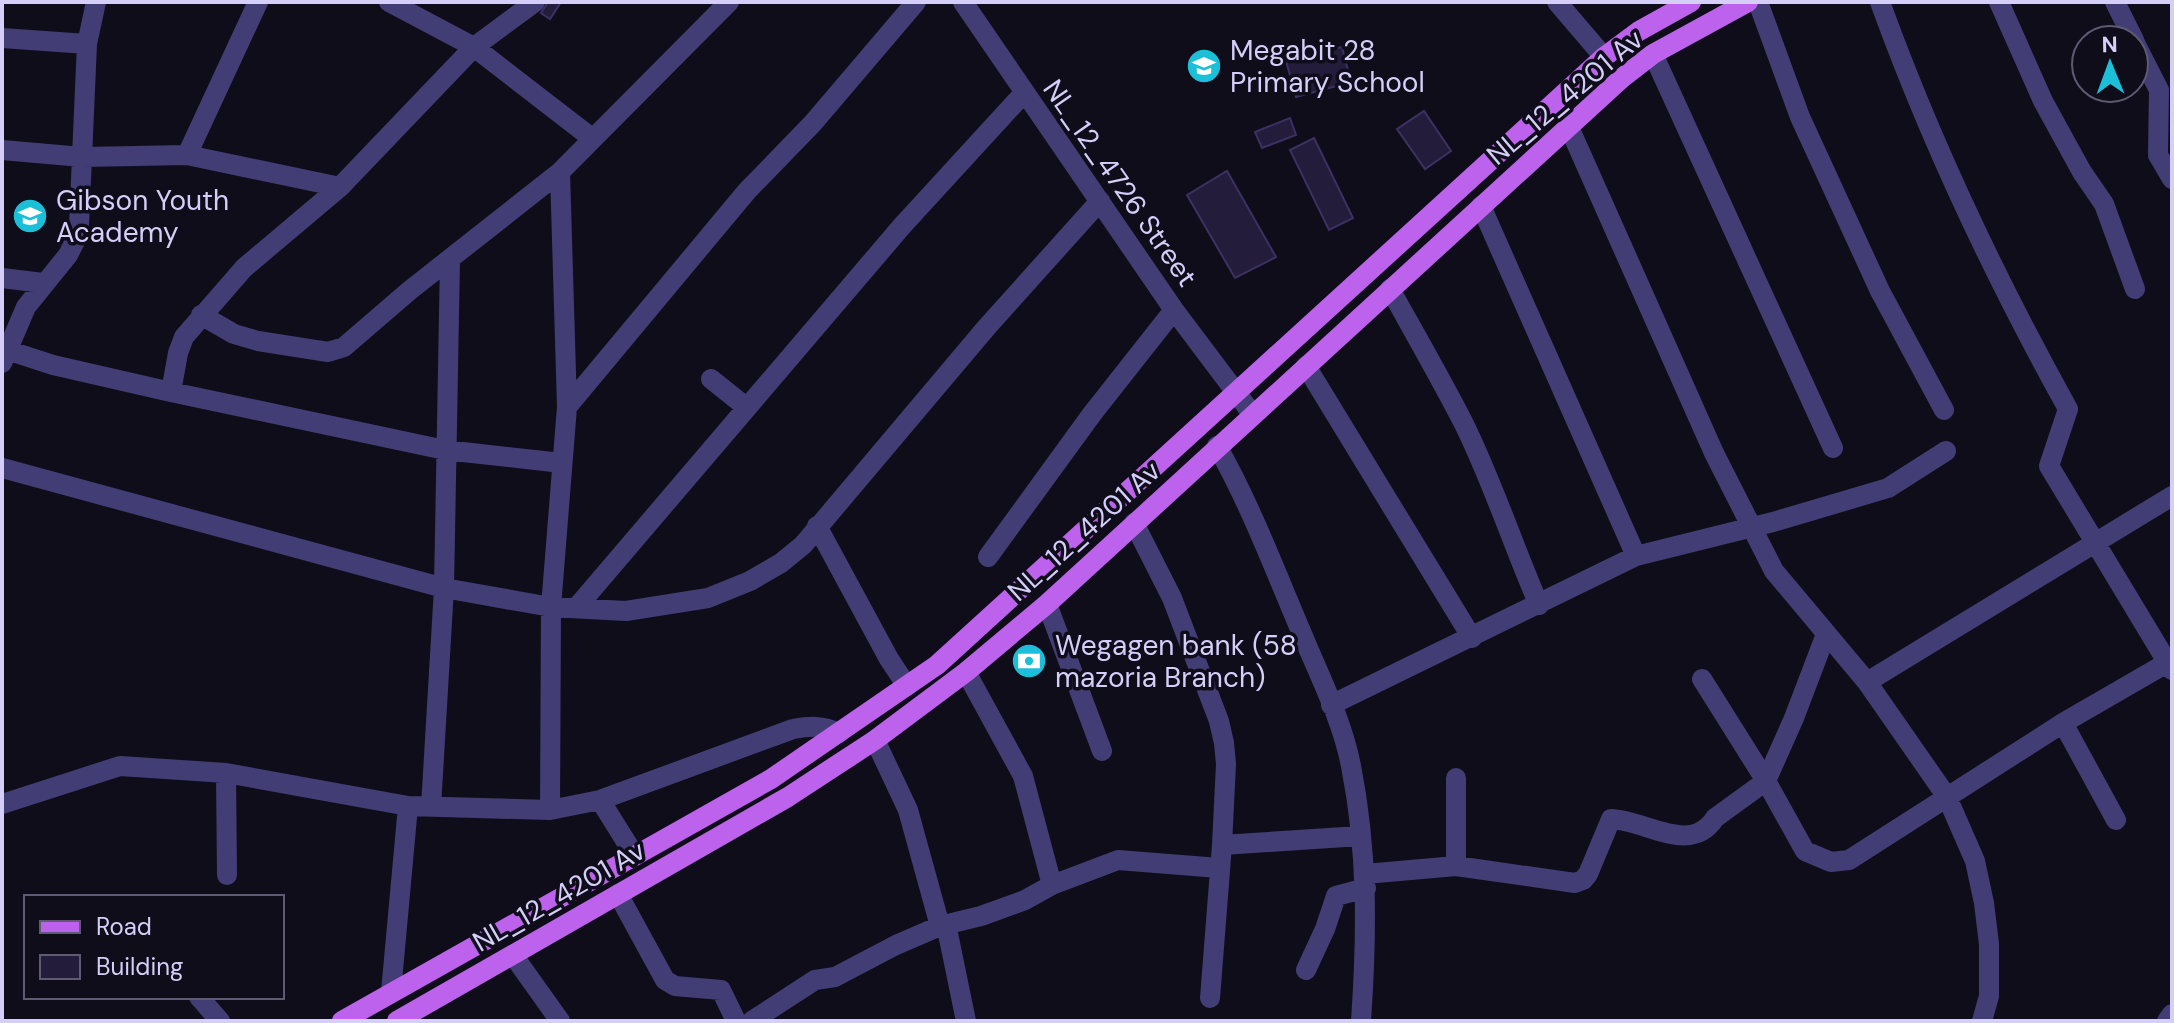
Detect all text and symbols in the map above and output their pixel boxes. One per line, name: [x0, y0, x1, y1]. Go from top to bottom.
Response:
street label: NL_12_4201 Av: [1479, 21, 1651, 173]
north arrow: [2070, 24, 2150, 104]
text: N: [2101, 30, 2118, 59]
place label: Megabit 28 Primary School: [1230, 32, 1425, 101]
school or university icon: Megabit 28 Primary School: [1185, 47, 1223, 85]
street label: NL_12_4726 Street: [1035, 72, 1205, 294]
place label: Gibson Youth Academy: [56, 182, 229, 251]
school or university icon: Gibson Youth Academy: [11, 197, 49, 235]
street label: NL_12_4201 Av: [1000, 452, 1168, 609]
place label: Wegagen bank (58 mazoria Branch): [1055, 627, 1297, 696]
bank icon: Wegagen bank (58 mazoria Branch): [1010, 642, 1048, 680]
street label: NL_12_4201 Av: [466, 832, 652, 960]
legend: [24, 895, 284, 999]
text: Road: [96, 911, 152, 942]
text: Building: [96, 951, 183, 982]

